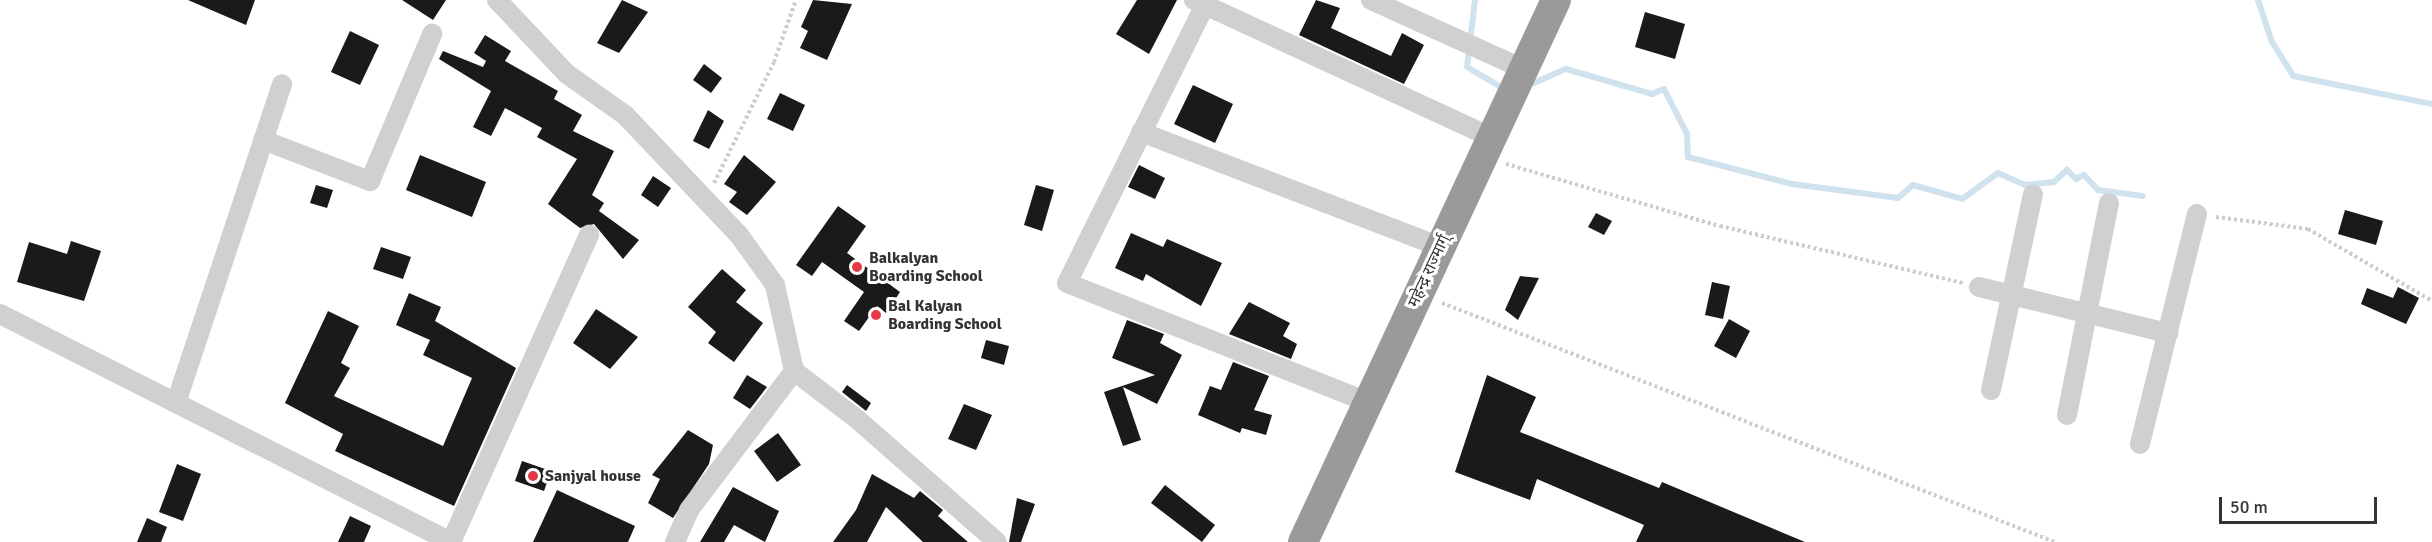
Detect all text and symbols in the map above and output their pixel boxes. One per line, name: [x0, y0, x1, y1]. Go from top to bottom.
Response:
street label: महेन्द्र राज्मार्ग्: [1404, 232, 1454, 310]
place label: Balkalyan Boarding School: [869, 248, 983, 286]
marker: Balkalyan Boarding School: [850, 260, 864, 274]
place label: Bal Kalyan Boarding School: [888, 296, 1002, 334]
marker: Bal Kalyan Boarding School: [869, 308, 883, 322]
place label: Sanjyal house: [545, 466, 641, 486]
marker: Sanjyal house: [526, 469, 540, 483]
scale bar: [2222, 485, 2380, 523]
text: 50 m: [2230, 496, 2268, 518]

